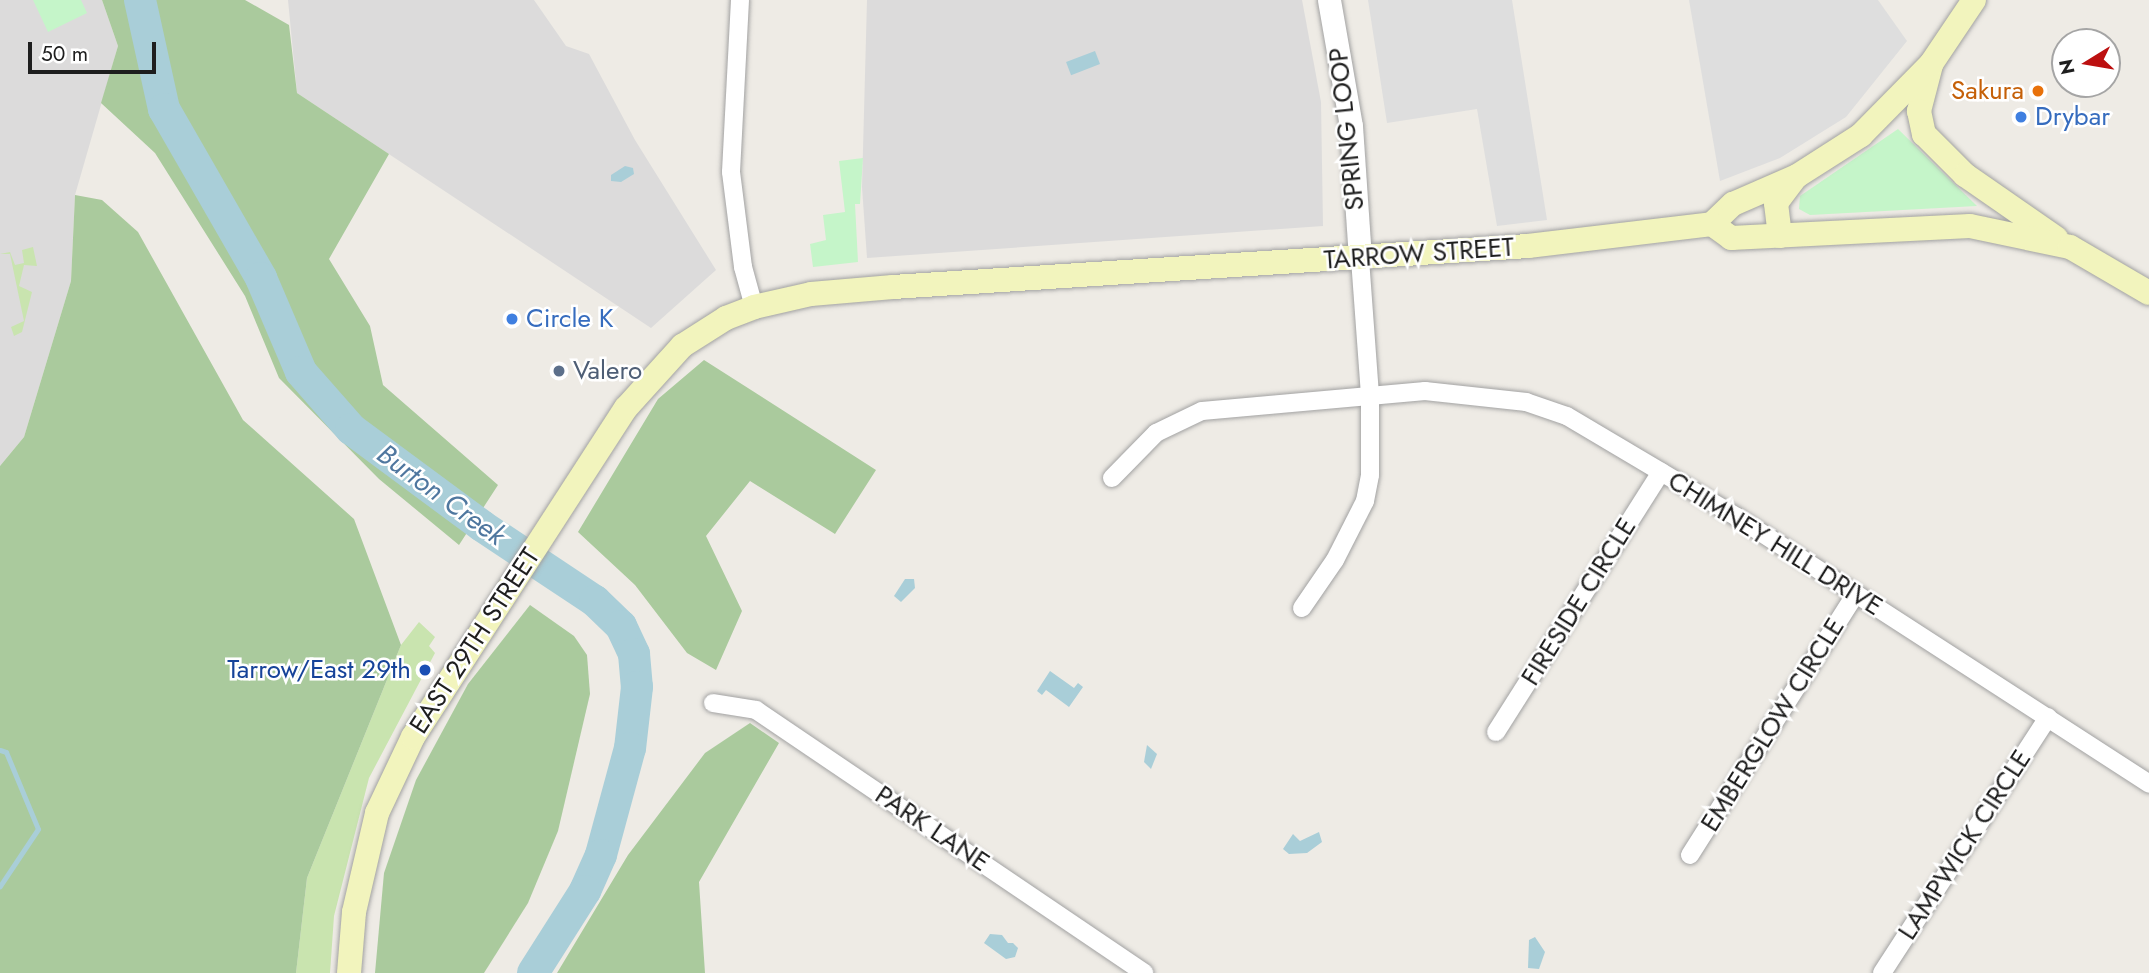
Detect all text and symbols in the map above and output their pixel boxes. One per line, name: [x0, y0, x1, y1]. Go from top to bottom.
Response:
scale bar: [32, 28, 159, 72]
north arrow: [2051, 28, 2121, 98]
text: 50 m: [41, 39, 88, 69]
street label: SPRING LOOP: [1323, 46, 1371, 212]
text: N: [2052, 57, 2082, 77]
place label: Sakura: [1951, 75, 2024, 107]
marker: Sakura: [2030, 83, 2046, 99]
place label: Drybar: [2035, 101, 2110, 133]
marker: Drybar: [2013, 109, 2029, 125]
street label: TARROW STREET: [1323, 232, 1515, 276]
place label: Circle K: [526, 303, 613, 335]
marker: Circle K: [504, 311, 520, 327]
place label: Valero: [573, 355, 642, 387]
marker: Valero: [551, 363, 567, 379]
water label: Burton Creek: [370, 437, 512, 553]
street label: CHIMNEY HILL DRIVE: [1662, 465, 1888, 623]
street label: FIRESIDE CIRCLE: [1515, 513, 1643, 691]
street label: EAST 29TH STREET: [403, 542, 547, 740]
street label: EMBERGLOW CIRCLE: [1695, 613, 1851, 837]
place label: Tarrow/East 29th: [227, 654, 411, 686]
marker: Tarrow/East 29th: [417, 662, 433, 678]
street label: LAMPWICK CIRCLE: [1892, 744, 2038, 946]
street label: PARK LANE: [869, 780, 995, 878]

